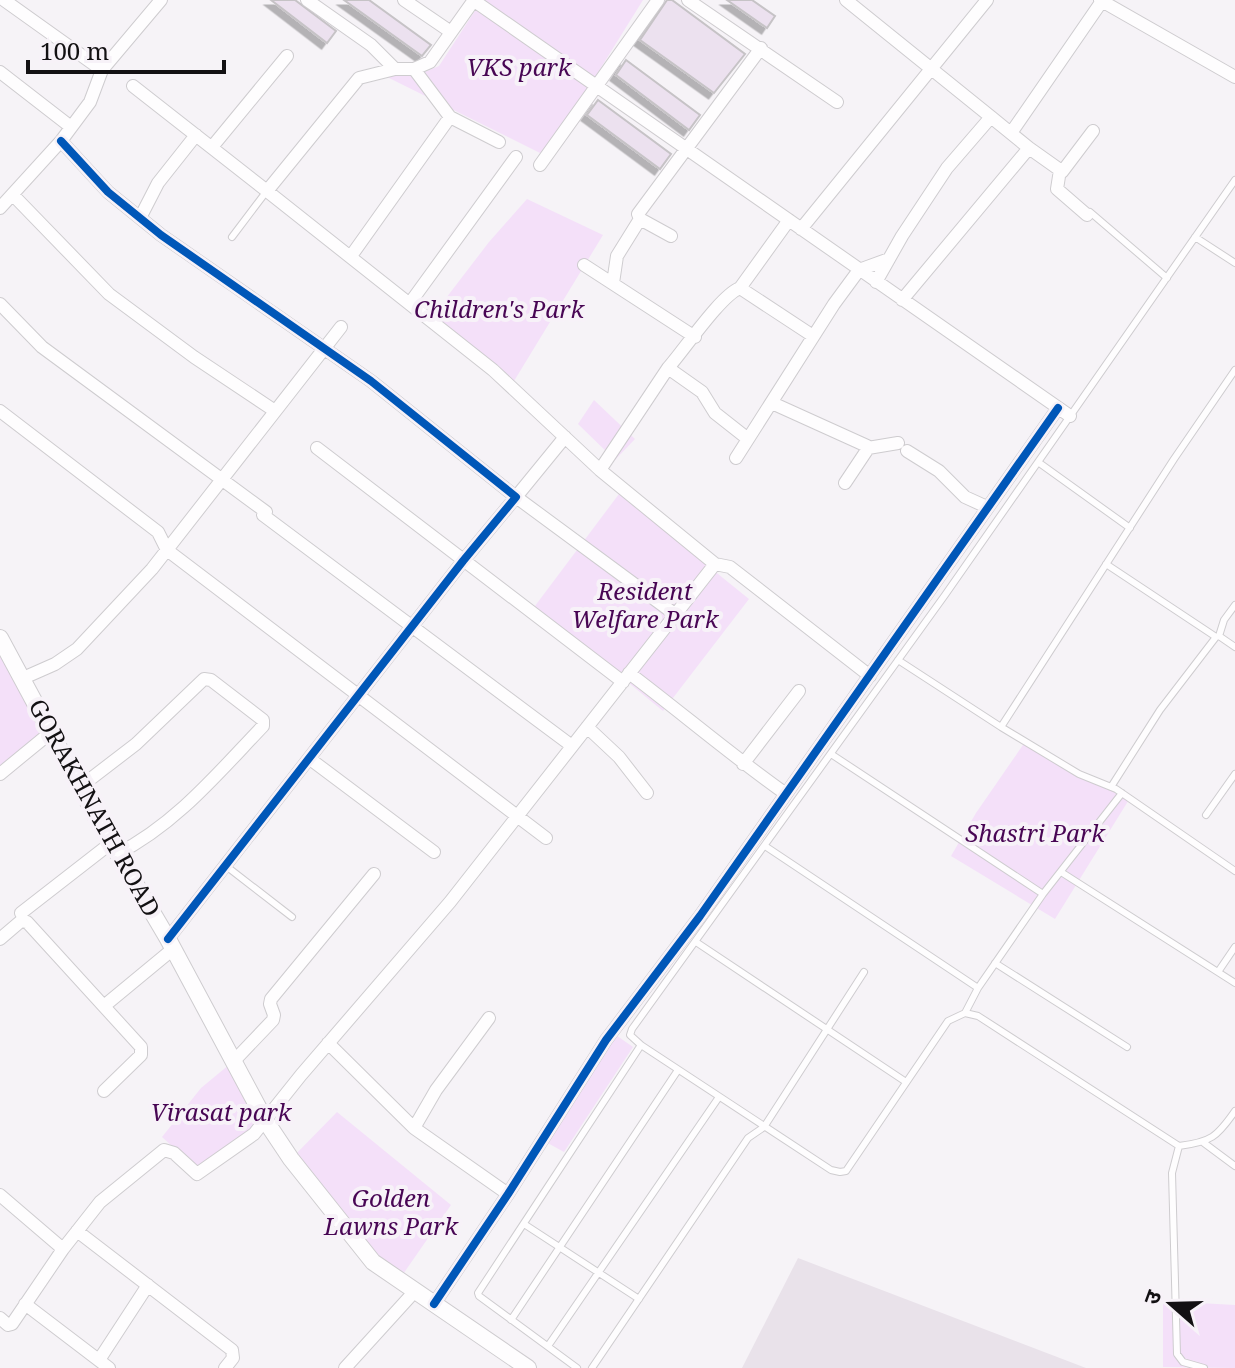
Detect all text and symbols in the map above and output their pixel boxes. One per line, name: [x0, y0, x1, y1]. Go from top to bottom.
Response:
scale bar: [28, 24, 224, 74]
text: 100 m: [40, 34, 109, 67]
park label: VKS park: [467, 50, 573, 83]
park label: Children's Park: [414, 292, 585, 325]
park label: Resident Welfare Park: [572, 574, 720, 635]
street label: GORAKHNATH ROAD: [22, 692, 169, 922]
park label: Shastri Park: [965, 816, 1106, 849]
park label: Virasat park: [151, 1095, 293, 1128]
park label: Golden Lawns Park: [323, 1181, 459, 1242]
north arrow: [1131, 1264, 1211, 1344]
text: उ: [1135, 1285, 1168, 1308]

